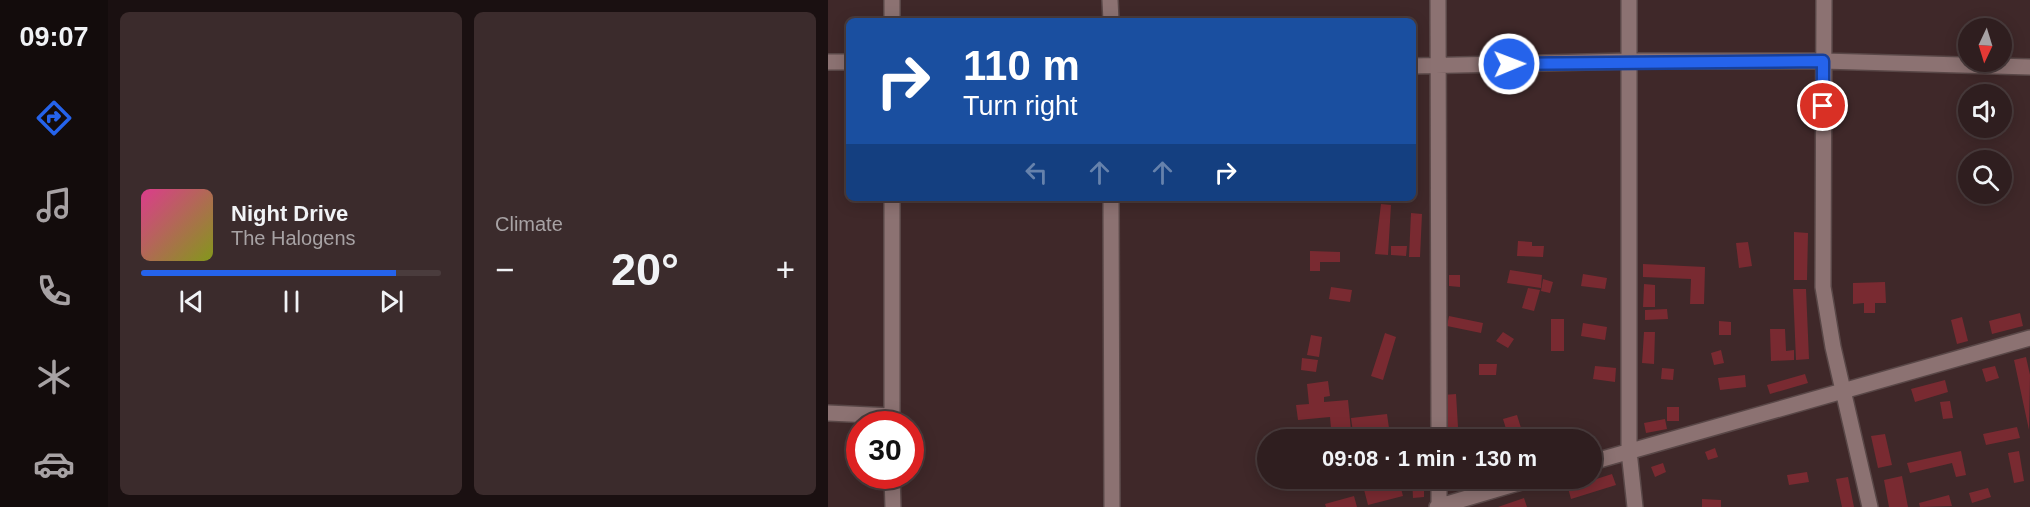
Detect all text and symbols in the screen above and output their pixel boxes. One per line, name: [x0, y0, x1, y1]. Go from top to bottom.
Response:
north arrow: [1958, 18, 2012, 72]
map controls: [1958, 18, 2012, 204]
text: 09:07: [19, 22, 89, 52]
position arrow: [1477, 32, 1541, 96]
icon: right: [864, 42, 942, 120]
text: 110 m: [963, 42, 1080, 89]
pin: [1797, 80, 1848, 131]
button: sound: [1958, 84, 2012, 138]
icon: arrive: [1806, 89, 1839, 122]
text: Turn right: [963, 91, 1078, 121]
icon: directions: [33, 97, 75, 139]
button: search: [1958, 150, 2012, 204]
icon: left: [1020, 156, 1053, 189]
icon: ahead: [1083, 156, 1116, 189]
icon: ahead: [1146, 156, 1179, 189]
icon: right: [1209, 156, 1242, 189]
icon: music: [33, 184, 75, 226]
text: Night Drive: [231, 201, 348, 226]
text: Climate: [495, 213, 563, 235]
text: The Halogens: [231, 227, 356, 249]
text: 20°: [611, 244, 679, 295]
text: −: [495, 251, 514, 288]
text: +: [776, 251, 795, 288]
icon: phone: [33, 270, 75, 312]
icon: previous: [175, 285, 208, 318]
icon: pause: [275, 285, 308, 318]
icon: next: [375, 285, 408, 318]
icon: climate: [33, 356, 75, 398]
speed limit sign: 30: [846, 411, 924, 489]
icon: car: [33, 443, 75, 485]
text: 09:08 · 1 min · 130 m: [1322, 446, 1537, 471]

